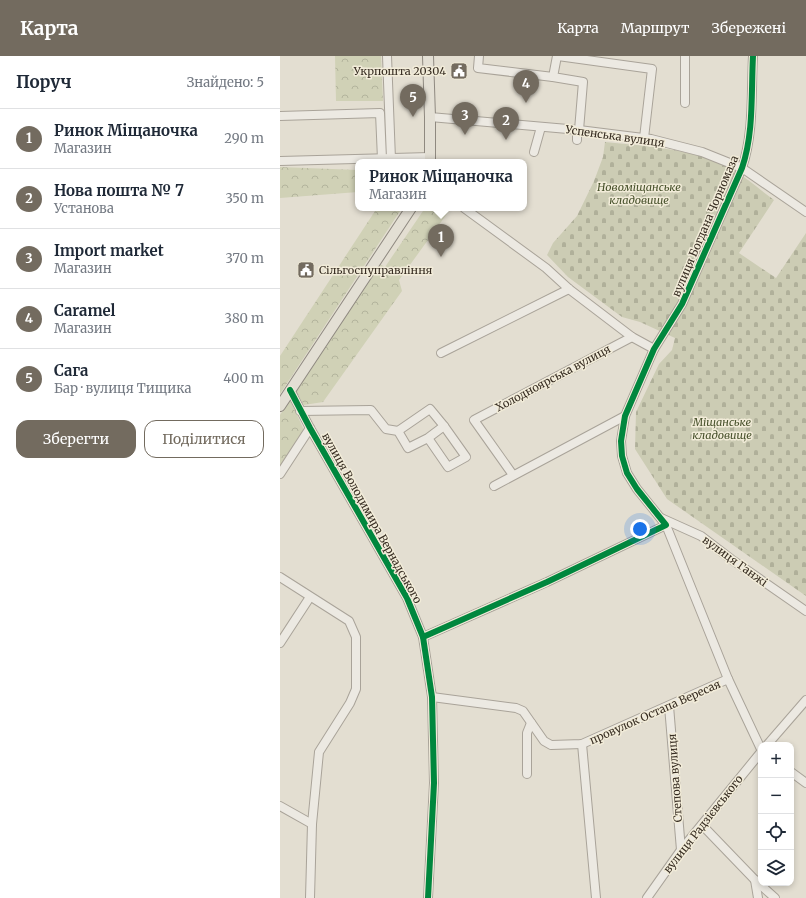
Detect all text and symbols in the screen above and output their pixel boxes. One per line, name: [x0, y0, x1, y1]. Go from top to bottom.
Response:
text: Карта: [20, 16, 78, 40]
text: Карта: [557, 19, 599, 37]
text: Маршрут: [621, 19, 690, 37]
text: Збережені: [712, 19, 786, 37]
public building icon: Укрпошта 20304: [449, 61, 469, 81]
place label: Укрпошта 20304: [353, 64, 446, 78]
pin: 4: [513, 70, 539, 103]
text: Поруч: [16, 71, 72, 93]
text: Знайдено: 5: [187, 74, 264, 91]
pin: 5: [400, 84, 426, 117]
pin: 3: [452, 102, 478, 135]
pin: 2: [493, 107, 519, 140]
text: Ринок Міщаночка: [54, 121, 198, 140]
street label: Успенська вулиця: [564, 122, 666, 150]
text: 1: [26, 130, 32, 147]
text: 290 m: [224, 130, 264, 147]
text: Магазин: [54, 140, 112, 157]
street label: вулиця Богдана Чорномаза: [669, 153, 741, 299]
popup: [355, 159, 527, 211]
text: Ринок Міщаночка: [369, 167, 513, 186]
park label: Новоміщанське кладовище: [597, 180, 681, 207]
text: Нова пошта № 7: [54, 181, 184, 200]
text: Магазин: [369, 186, 427, 203]
text: 2: [25, 190, 33, 207]
text: 350 m: [226, 190, 264, 207]
text: Установа: [54, 200, 114, 217]
pin: 1: [428, 224, 454, 257]
text: Import market: [54, 241, 164, 260]
text: 3: [25, 250, 33, 267]
text: 370 m: [226, 250, 264, 267]
text: Магазин: [54, 260, 112, 277]
public building icon: Сільгоспуправління: [296, 260, 316, 280]
place label: Сільгоспуправління: [319, 263, 433, 277]
text: Caramel: [54, 301, 115, 320]
text: 4: [25, 310, 33, 327]
text: 380 m: [225, 310, 264, 327]
text: Магазин: [54, 320, 112, 337]
street label: Холодноярська вулиця: [493, 341, 613, 414]
text: Сага: [54, 361, 88, 380]
text: 5: [25, 370, 33, 387]
text: 400 m: [223, 370, 264, 387]
text: Бар · вулиця Тищика: [54, 380, 191, 397]
park label: Міщанське кладовище: [692, 415, 752, 442]
button: Зберегти: [16, 420, 136, 458]
button: Поділитися: [144, 420, 264, 458]
street label: вулиця Володимира Вернадського: [319, 430, 425, 606]
your location: [630, 519, 650, 539]
street label: вулиця Ганжі: [700, 533, 771, 590]
street label: провулок Остапа Вересая: [587, 677, 723, 747]
street label: Степова вулиця: [665, 733, 685, 823]
map controls: [758, 742, 794, 886]
button: +: [758, 742, 794, 778]
street label: вулиця Радзієвського: [660, 772, 746, 876]
button: −: [758, 778, 794, 814]
button: locate: [758, 814, 794, 850]
button: layers: [758, 850, 794, 886]

